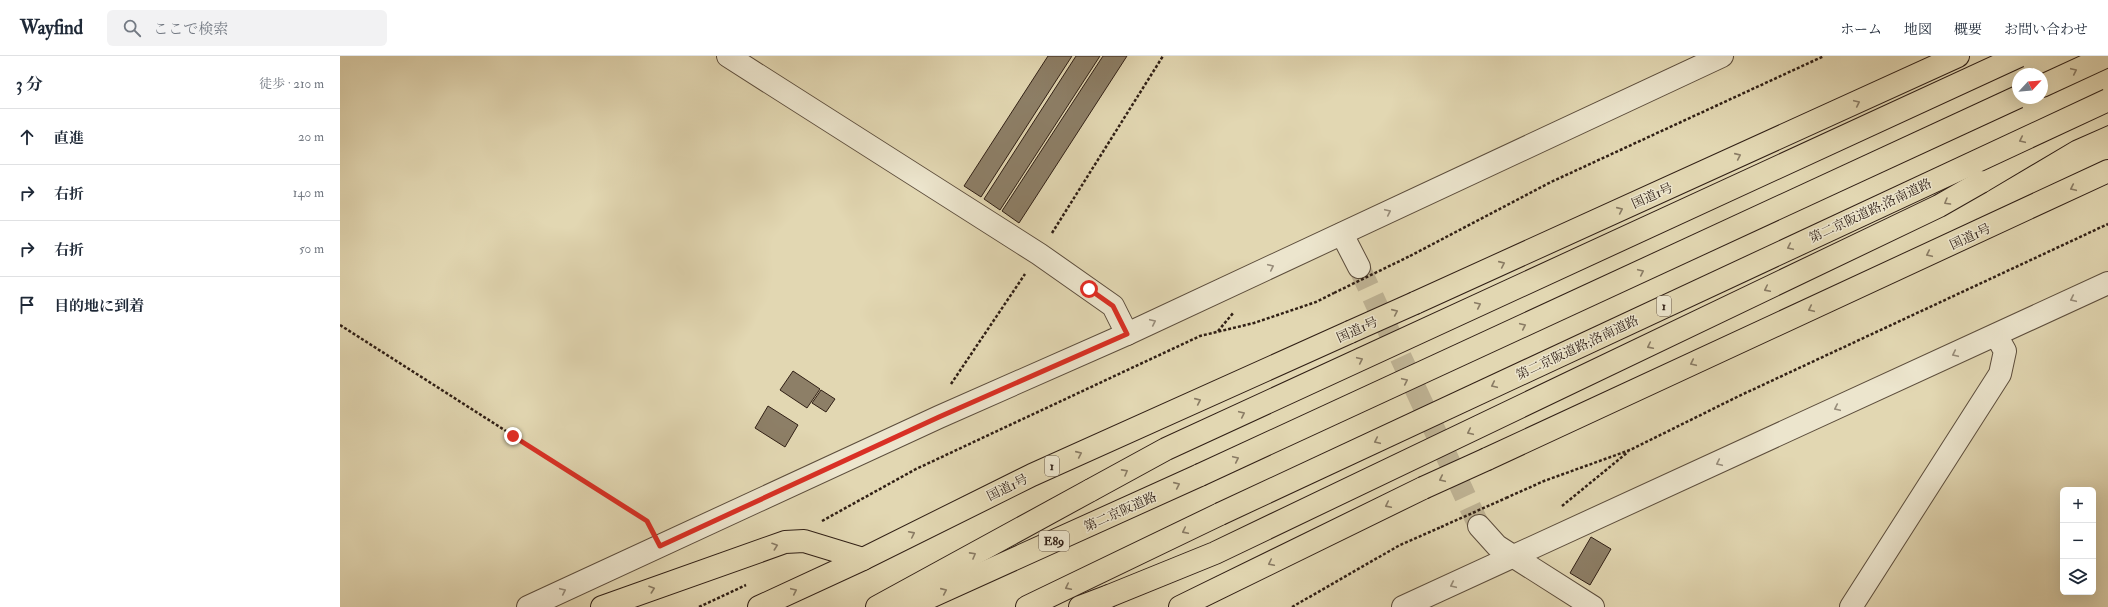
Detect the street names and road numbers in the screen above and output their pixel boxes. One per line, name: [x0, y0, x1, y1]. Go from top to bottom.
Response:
street label: 第二京阪道路;洛南道路: [1807, 175, 1934, 246]
street label: 国道1号: [1629, 180, 1676, 212]
street label: 国道1号: [1947, 220, 1994, 253]
road number: 1: [1657, 296, 1671, 316]
street label: 第二京阪道路;洛南道路: [1514, 312, 1641, 383]
street label: 国道1号: [1334, 314, 1381, 346]
road number: 1: [1045, 456, 1059, 476]
street label: 国道1号: [984, 471, 1031, 505]
street label: 第二京阪道路: [1082, 489, 1159, 535]
road number: E89: [1039, 531, 1069, 551]

